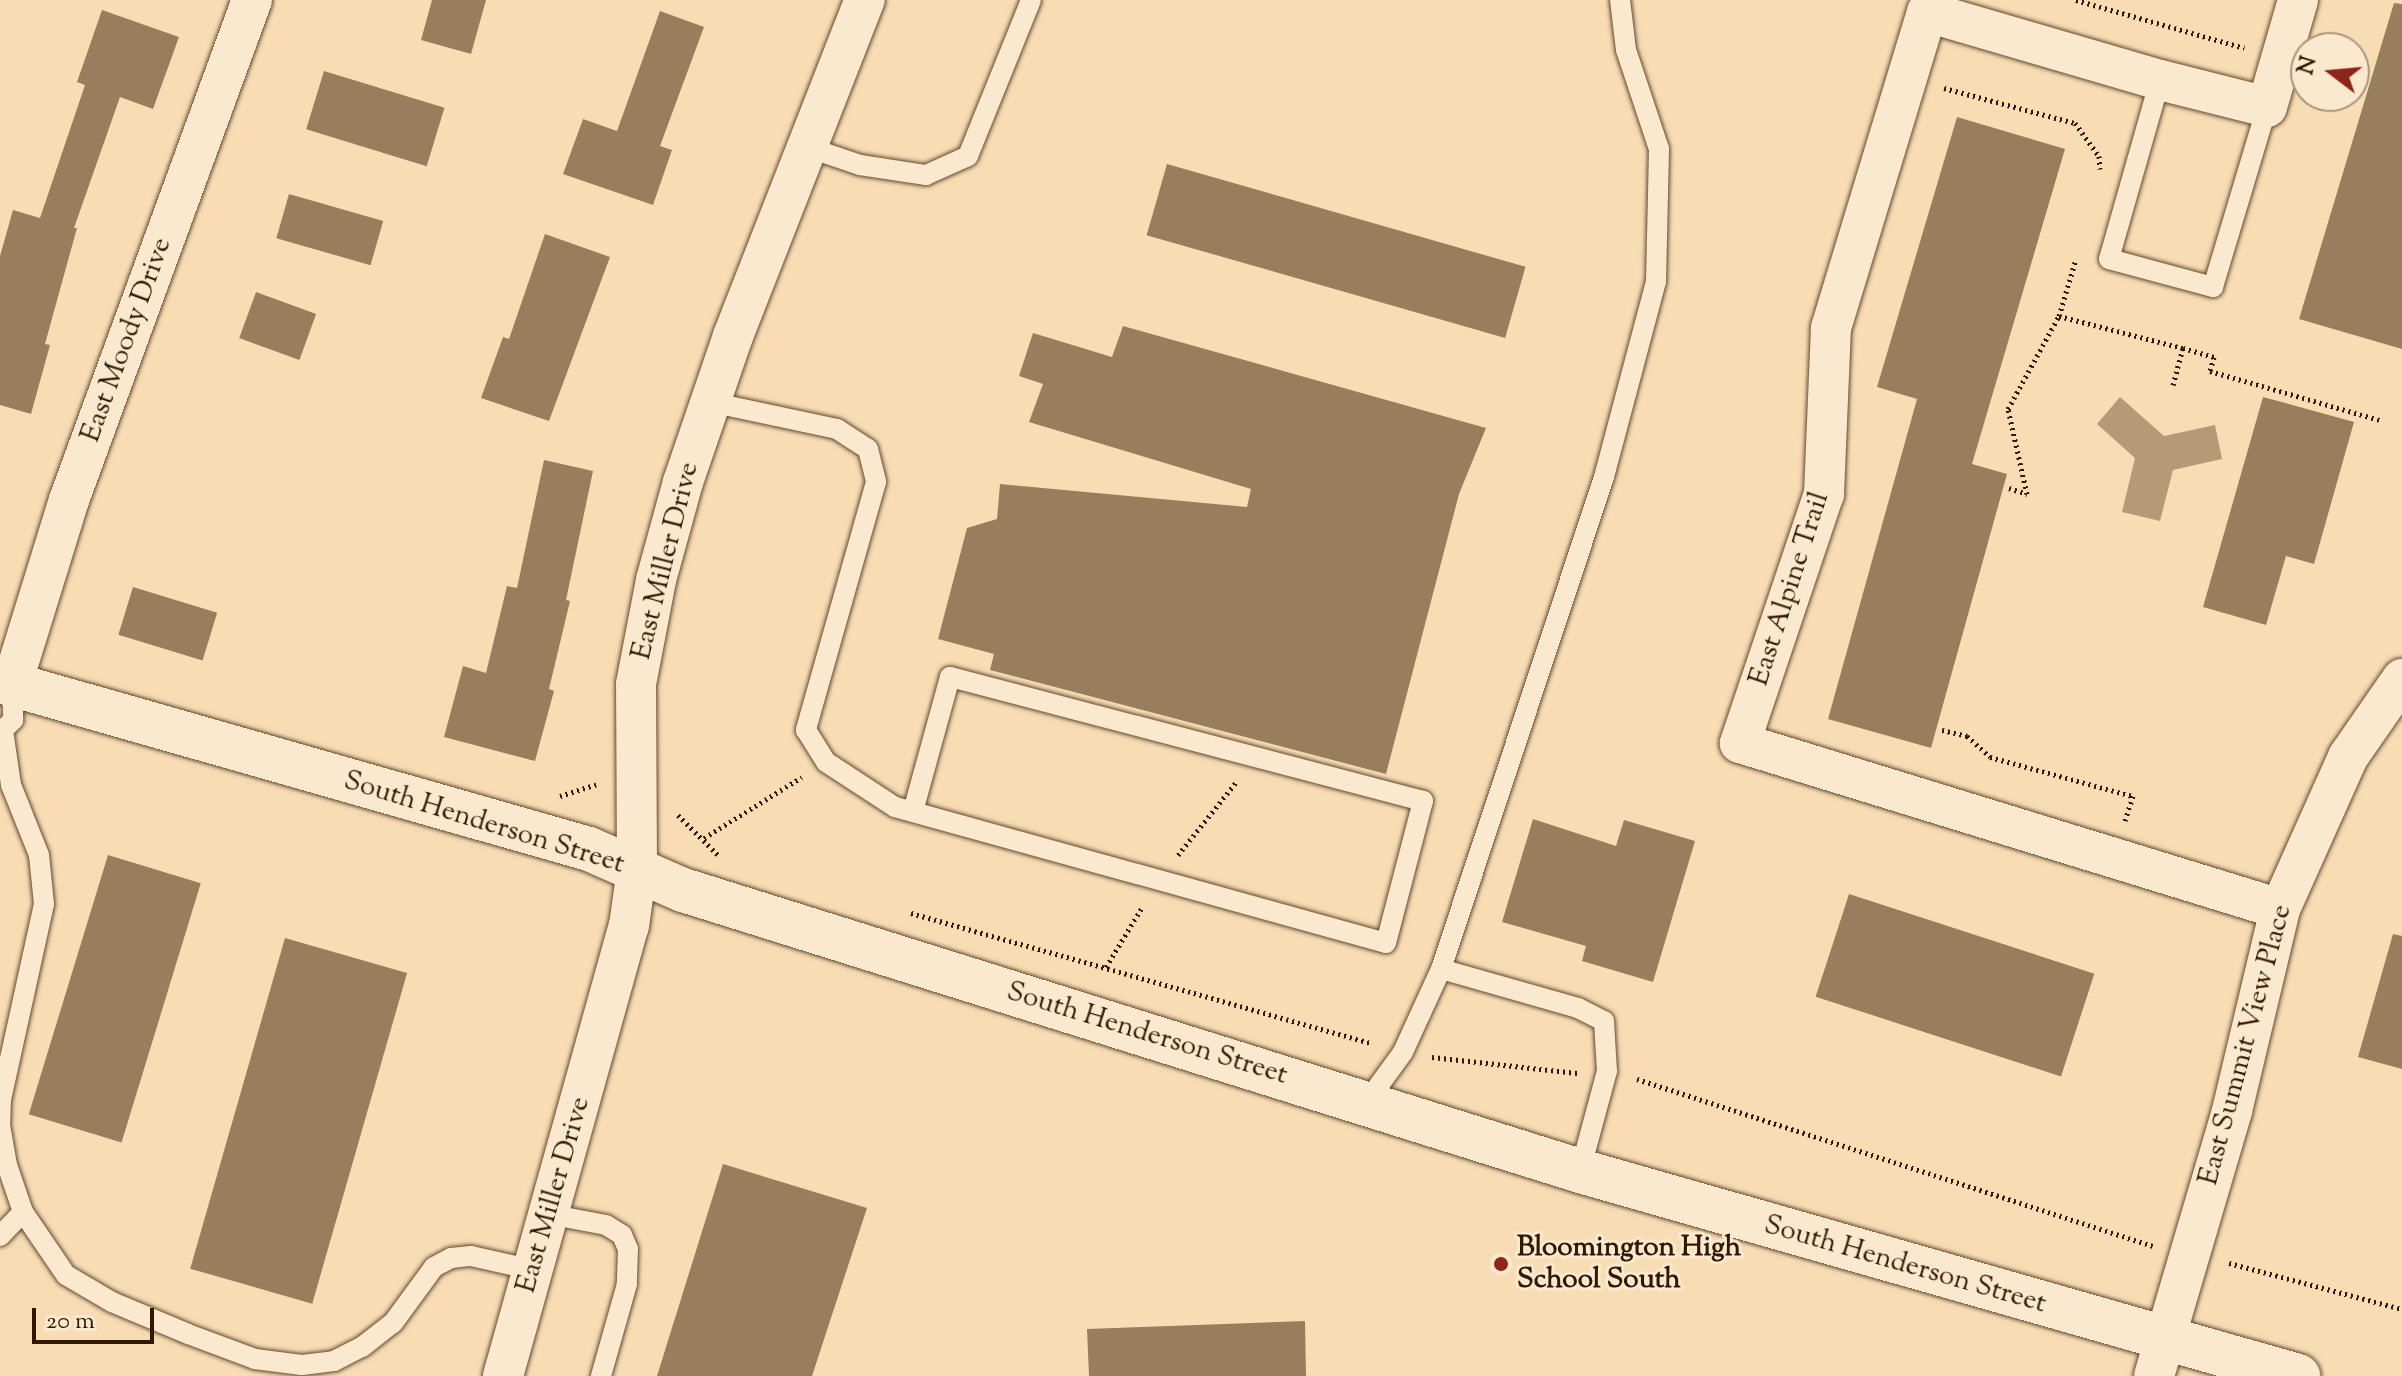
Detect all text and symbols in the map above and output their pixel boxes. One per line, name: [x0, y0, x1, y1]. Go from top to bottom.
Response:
north arrow: [2290, 32, 2370, 112]
text: N: [2291, 53, 2327, 79]
street label: East Moody Drive: [74, 233, 180, 447]
street label: East Miller Drive: [625, 459, 707, 663]
street label: East Alpine Trail: [1743, 488, 1837, 690]
street label: South Henderson Street: [340, 764, 628, 882]
street label: East Summit View Place: [2192, 901, 2300, 1189]
street label: South Henderson Street: [1003, 975, 1291, 1093]
street label: East Miller Drive: [510, 1093, 598, 1297]
street label: South Henderson Street: [1760, 1209, 2050, 1321]
place label: Bloomington High School South: [1517, 1231, 1741, 1297]
marker: Bloomington High School South: [1492, 1255, 1510, 1273]
scale bar: [36, 1292, 158, 1342]
text: 20 m: [46, 1305, 95, 1339]

